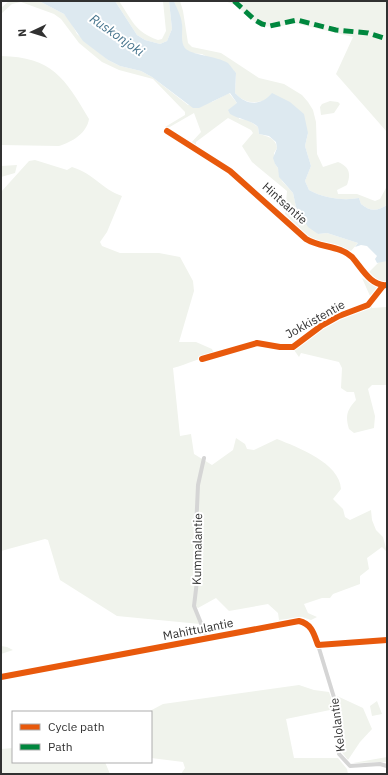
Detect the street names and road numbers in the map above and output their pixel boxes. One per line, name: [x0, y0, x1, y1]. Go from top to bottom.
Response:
street label: Hintsantie: [259, 179, 311, 227]
street label: Jokkistentie: [283, 296, 348, 341]
street label: Kummalantie: [189, 512, 205, 585]
street label: Mahittulantie: [162, 615, 235, 643]
street label: Kelolantie: [326, 697, 348, 753]

